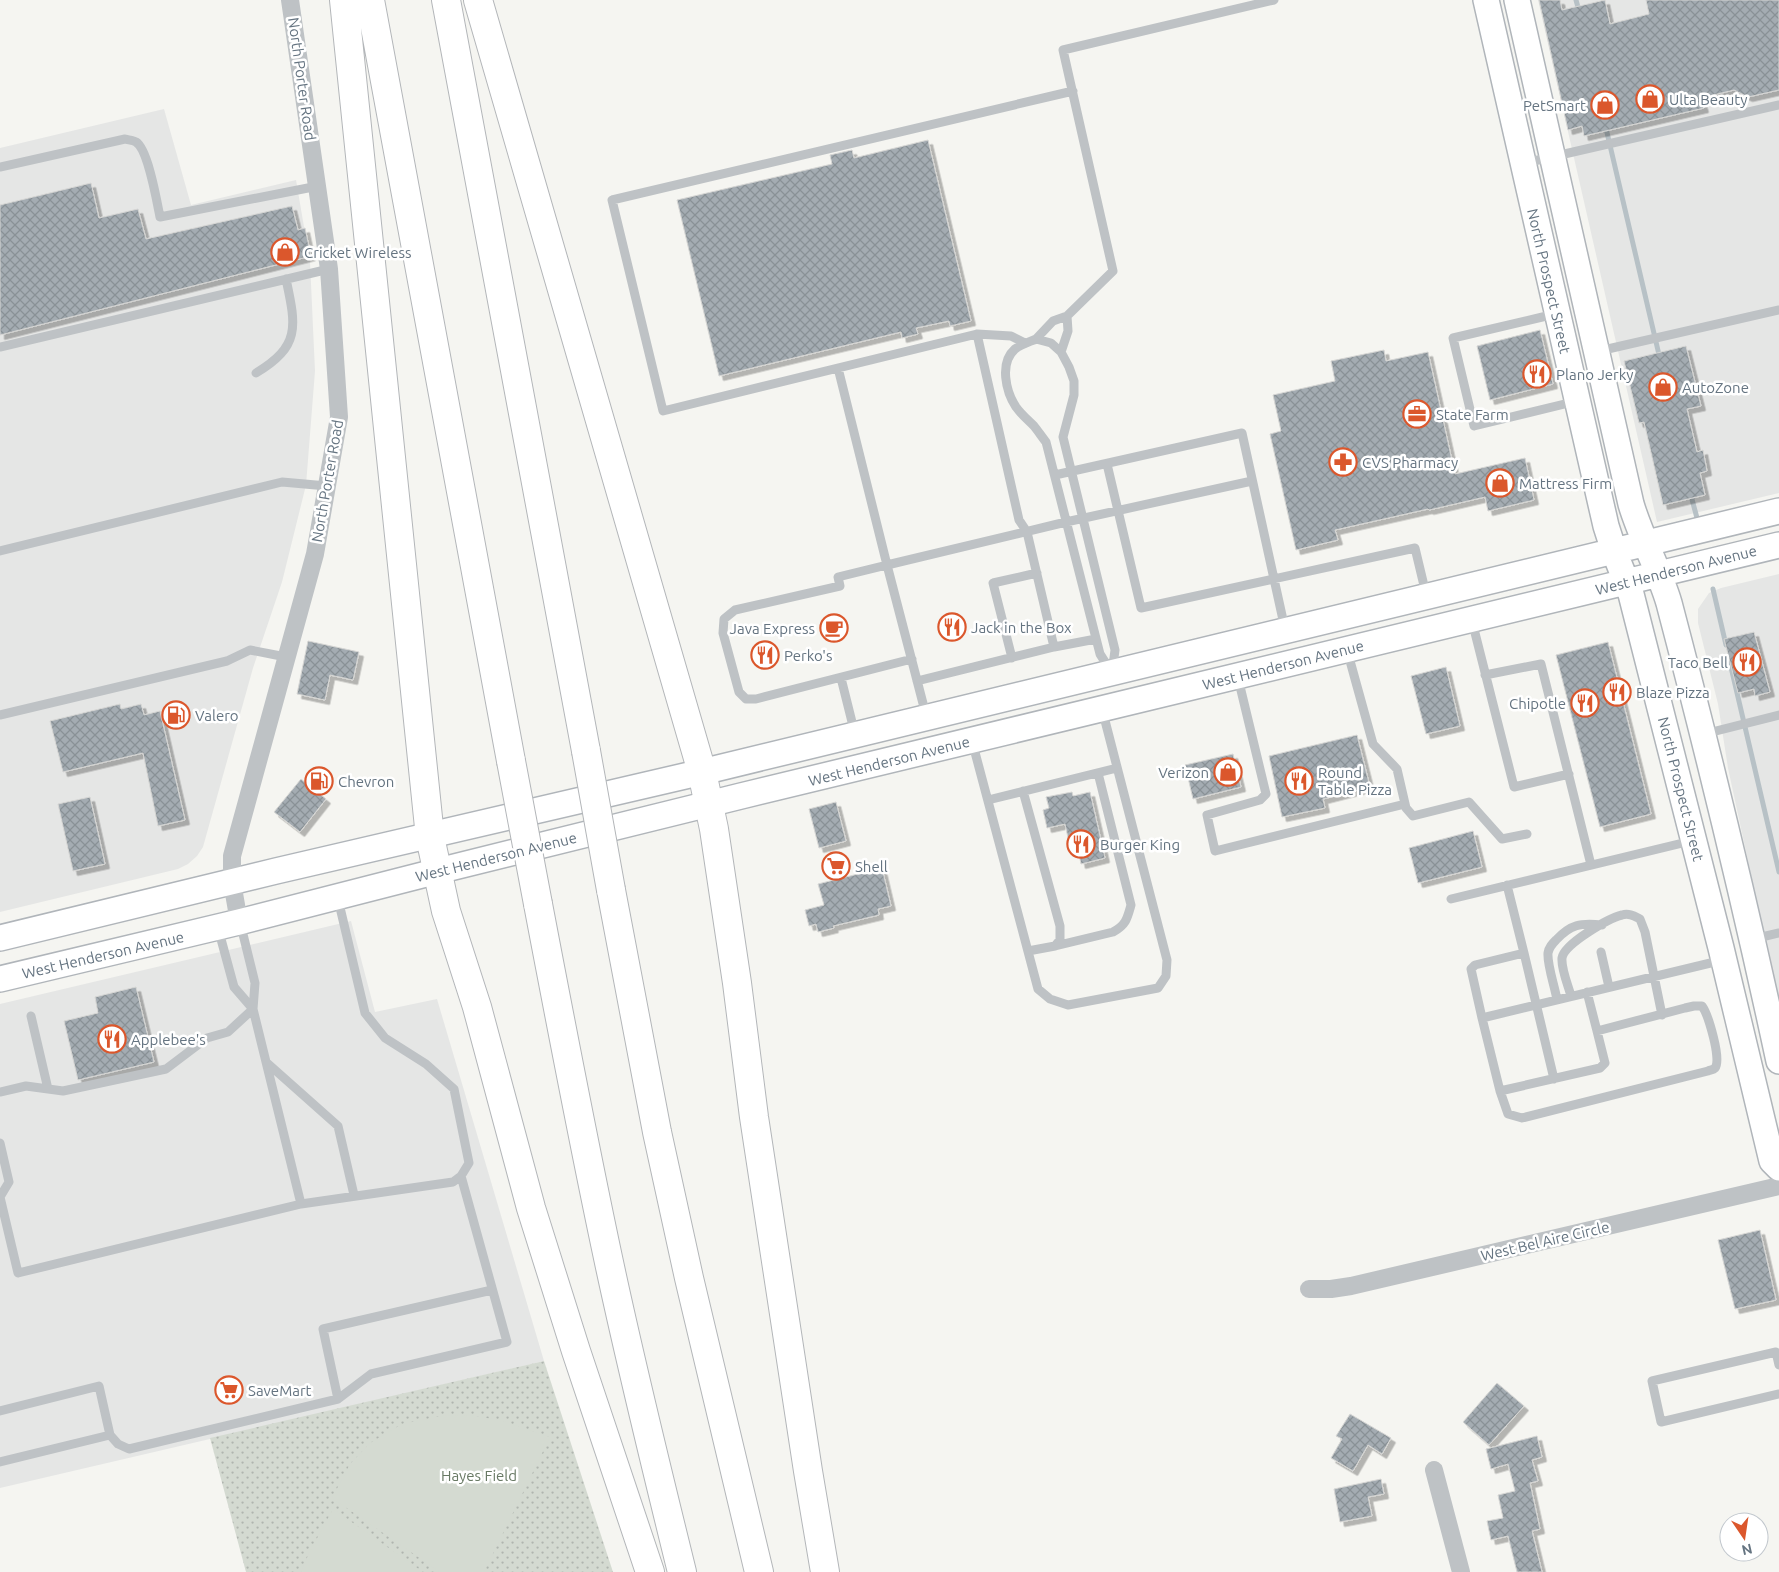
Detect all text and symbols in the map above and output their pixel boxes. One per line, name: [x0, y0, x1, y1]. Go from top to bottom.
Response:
street label: North Porter Road: [285, 16, 319, 142]
shop icon: Ulta Beauty: [1635, 84, 1665, 114]
shop icon: PetSmart: [1590, 90, 1620, 120]
place label: Ulta Beauty: [1669, 91, 1747, 108]
place label: PetSmart: [1523, 97, 1586, 114]
street label: North Prospect Street: [1524, 207, 1574, 355]
shop icon: Cricket Wireless: [270, 237, 300, 267]
place label: Cricket Wireless: [304, 244, 411, 261]
restaurant icon: Plano Jerky: [1522, 359, 1552, 389]
place label: Plano Jerky: [1556, 366, 1634, 383]
shop icon: AutoZone: [1648, 372, 1678, 402]
place label: AutoZone: [1682, 379, 1749, 396]
office icon: State Farm: [1402, 399, 1432, 429]
place label: State Farm: [1436, 406, 1509, 423]
street label: North Porter Road: [308, 418, 346, 544]
pharmacy icon: CVS Pharmacy: [1328, 447, 1358, 477]
place label: CVS Pharmacy: [1362, 454, 1458, 471]
shop icon: Mattress Firm: [1485, 468, 1515, 498]
place label: Mattress Firm: [1519, 475, 1612, 492]
street label: West Henderson Avenue: [1594, 542, 1758, 598]
restaurant icon: Jack in the Box: [937, 612, 967, 642]
cafe icon: Java Express: [819, 613, 849, 643]
place label: Jack in the Box: [971, 619, 1072, 636]
place label: Java Express: [730, 620, 815, 637]
street label: West Henderson Avenue: [1201, 637, 1365, 693]
restaurant icon: Perko's: [750, 640, 780, 670]
place label: Perko's: [784, 647, 833, 664]
restaurant icon: Taco Bell: [1732, 647, 1762, 677]
place label: Taco Bell: [1668, 654, 1728, 671]
restaurant icon: Blaze Pizza: [1602, 677, 1632, 707]
place label: Blaze Pizza: [1636, 684, 1710, 701]
restaurant icon: Chipotle: [1570, 688, 1600, 718]
place label: Chipotle: [1509, 695, 1566, 712]
fuel station icon: Valero: [161, 700, 191, 730]
place label: Valero: [195, 707, 239, 724]
street label: North Prospect Street: [1655, 715, 1707, 863]
street label: West Henderson Avenue: [807, 733, 971, 789]
shop icon: Verizon: [1213, 757, 1243, 787]
place label: Verizon: [1158, 764, 1209, 781]
place label: Round Table Pizza: [1318, 764, 1392, 798]
fuel station icon: Chevron: [304, 766, 334, 796]
restaurant icon: Round Table Pizza: [1284, 766, 1314, 796]
place label: Chevron: [338, 773, 394, 790]
street label: West Henderson Avenue: [414, 829, 578, 885]
restaurant icon: Burger King: [1066, 829, 1096, 859]
place label: Burger King: [1100, 836, 1180, 853]
supermarket icon: Shell: [821, 851, 851, 881]
place label: Shell: [855, 858, 888, 875]
street label: West Henderson Avenue: [20, 928, 186, 982]
restaurant icon: Applebee's: [97, 1024, 127, 1054]
place label: Applebee's: [131, 1031, 206, 1048]
street label: West Bel Aire Circle: [1479, 1218, 1611, 1264]
supermarket icon: SaveMart: [214, 1375, 244, 1405]
place label: SaveMart: [248, 1382, 312, 1399]
park label: Hayes Field: [441, 1467, 517, 1484]
north arrow: [1719, 1512, 1769, 1562]
text: N: [1740, 1541, 1754, 1559]

